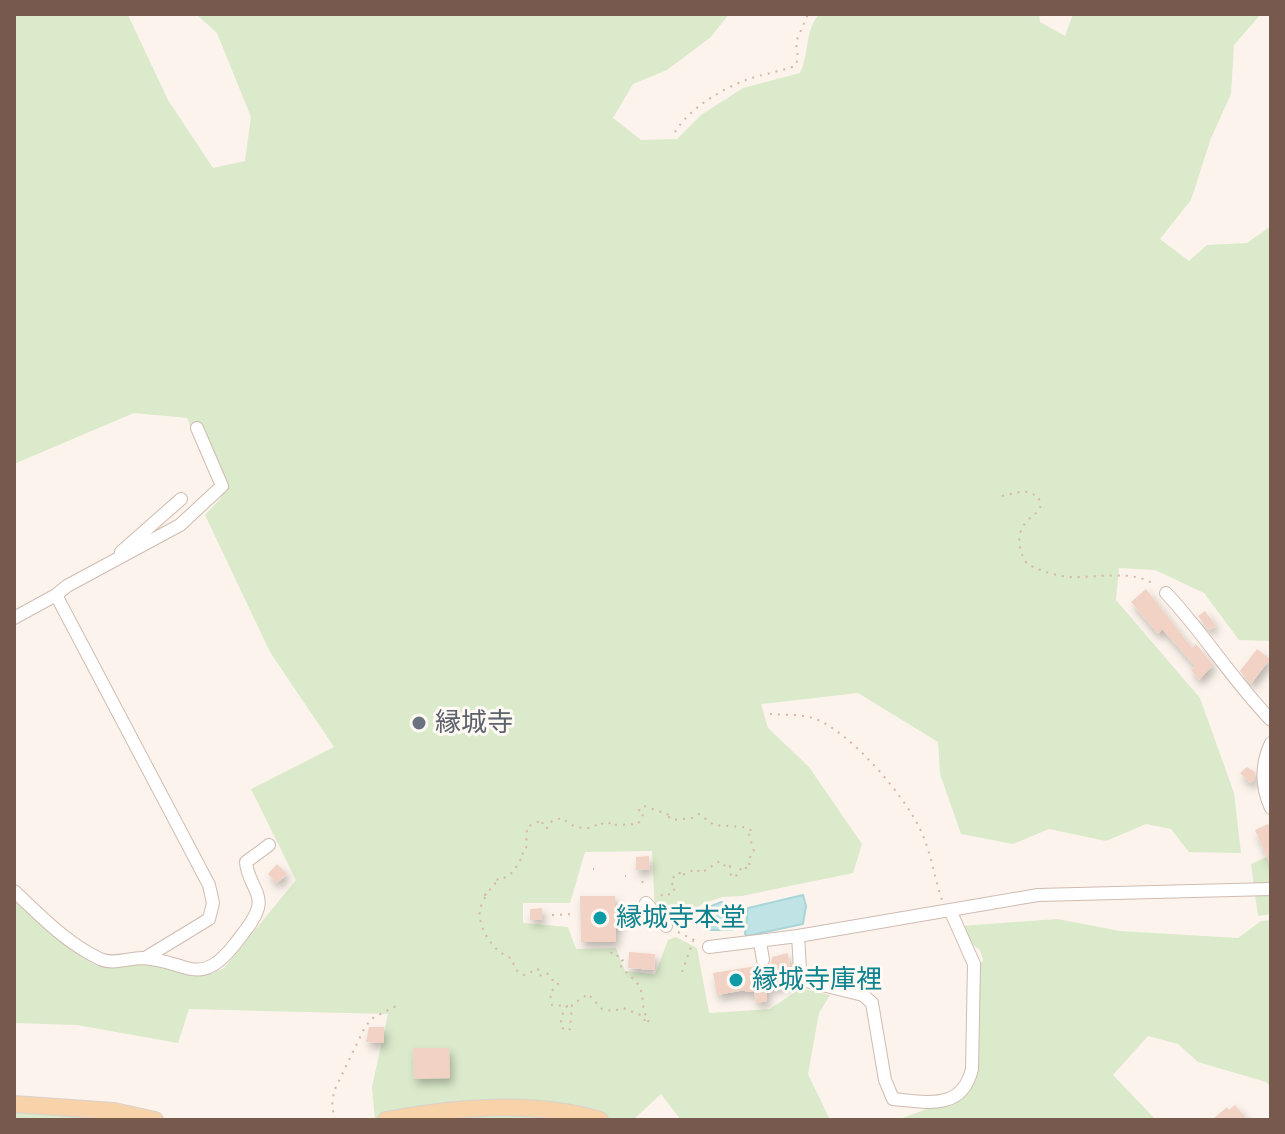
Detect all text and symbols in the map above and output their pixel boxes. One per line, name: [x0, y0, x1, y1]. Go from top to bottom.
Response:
place label: 縁城寺: [435, 708, 513, 739]
marker: 縁城寺: [410, 714, 428, 732]
place label: 縁城寺本堂: [616, 903, 746, 934]
marker: 縁城寺本堂: [591, 909, 609, 927]
place label: 縁城寺庫裡: [752, 965, 882, 996]
marker: 縁城寺庫裡: [727, 971, 745, 989]

